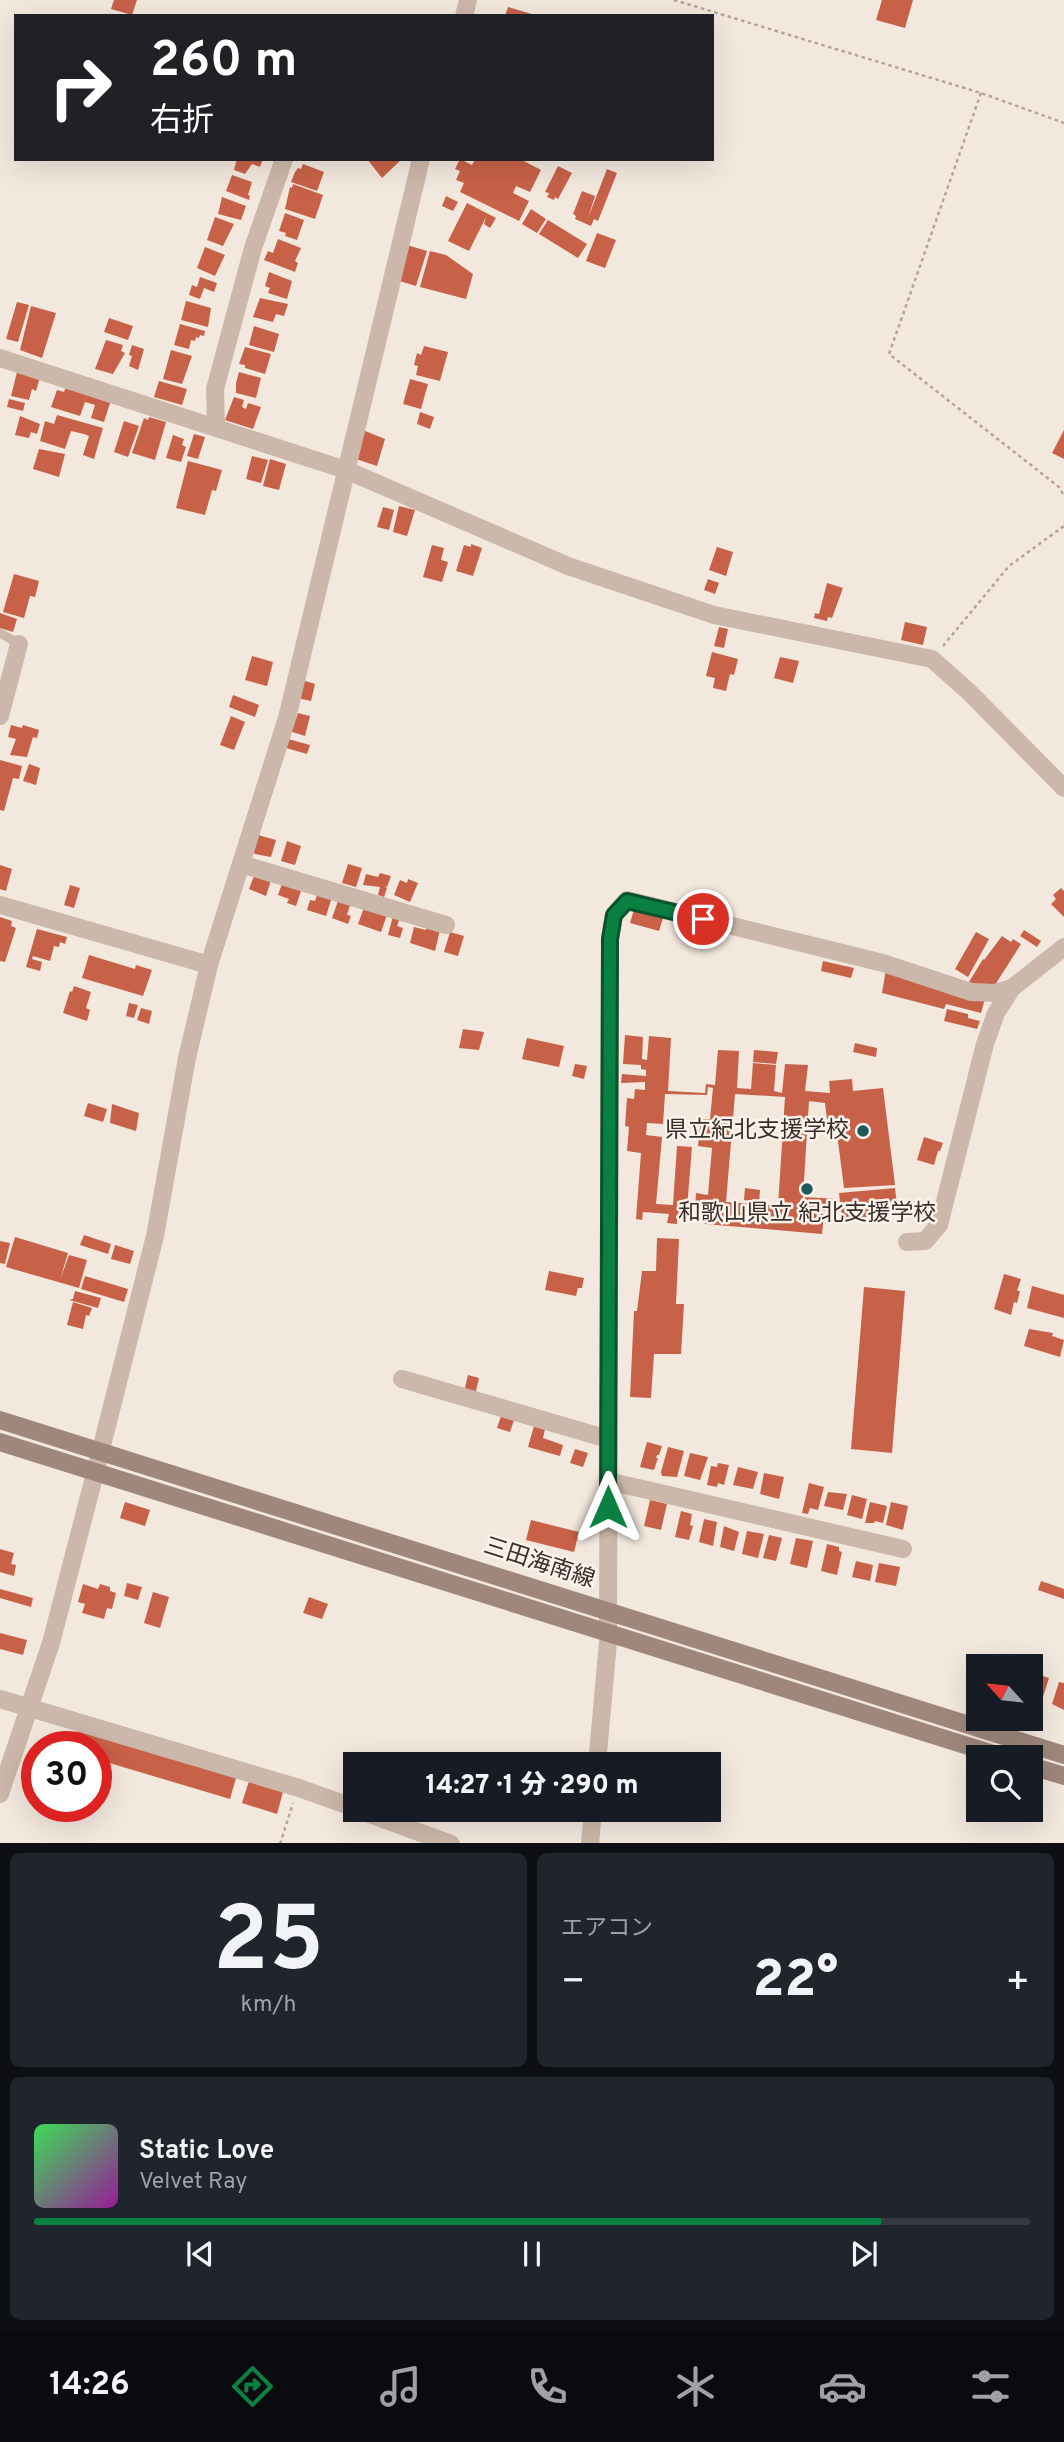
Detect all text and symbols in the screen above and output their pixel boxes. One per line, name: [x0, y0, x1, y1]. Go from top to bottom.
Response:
text: 260 m: [150, 32, 297, 94]
icon: right: [35, 42, 126, 133]
text: 右折: [150, 102, 214, 142]
pin: [673, 889, 733, 949]
icon: arrive: [684, 900, 722, 938]
place label: 県立紀北支援学校: [665, 1117, 849, 1146]
marker: 県立紀北支援学校: [855, 1123, 871, 1139]
marker: 和歌山県立 紀北支援学校: [799, 1181, 815, 1197]
place label: 和歌山県立 紀北支援学校: [678, 1200, 936, 1229]
position arrow: [571, 1470, 645, 1544]
street label: 三田海南線: [480, 1532, 598, 1596]
north arrow: [966, 1654, 1043, 1731]
map controls: [966, 1654, 1043, 1822]
speed limit sign: 30: [21, 1731, 112, 1822]
button: search: [966, 1745, 1043, 1822]
text: 14:27 · 1 分 · 290 m: [425, 1770, 639, 1803]
text: 25: [213, 1888, 324, 2003]
text: エアコン: [561, 1915, 653, 1944]
text: 22°: [753, 1949, 838, 2015]
text: −: [561, 1959, 586, 2008]
text: +: [1005, 1959, 1030, 2008]
text: km/h: [241, 1991, 296, 2020]
text: Static Love: [139, 2135, 274, 2168]
text: Velvet Ray: [139, 2168, 247, 2197]
icon: previous: [181, 2235, 219, 2273]
icon: pause: [513, 2235, 551, 2273]
icon: next: [845, 2235, 883, 2273]
icon: directions: [228, 2362, 277, 2411]
icon: music: [376, 2362, 425, 2411]
icon: phone: [523, 2362, 572, 2411]
icon: climate: [671, 2362, 720, 2411]
icon: car: [818, 2362, 867, 2411]
icon: filters: [966, 2362, 1015, 2411]
text: 14:26: [49, 2366, 130, 2406]

